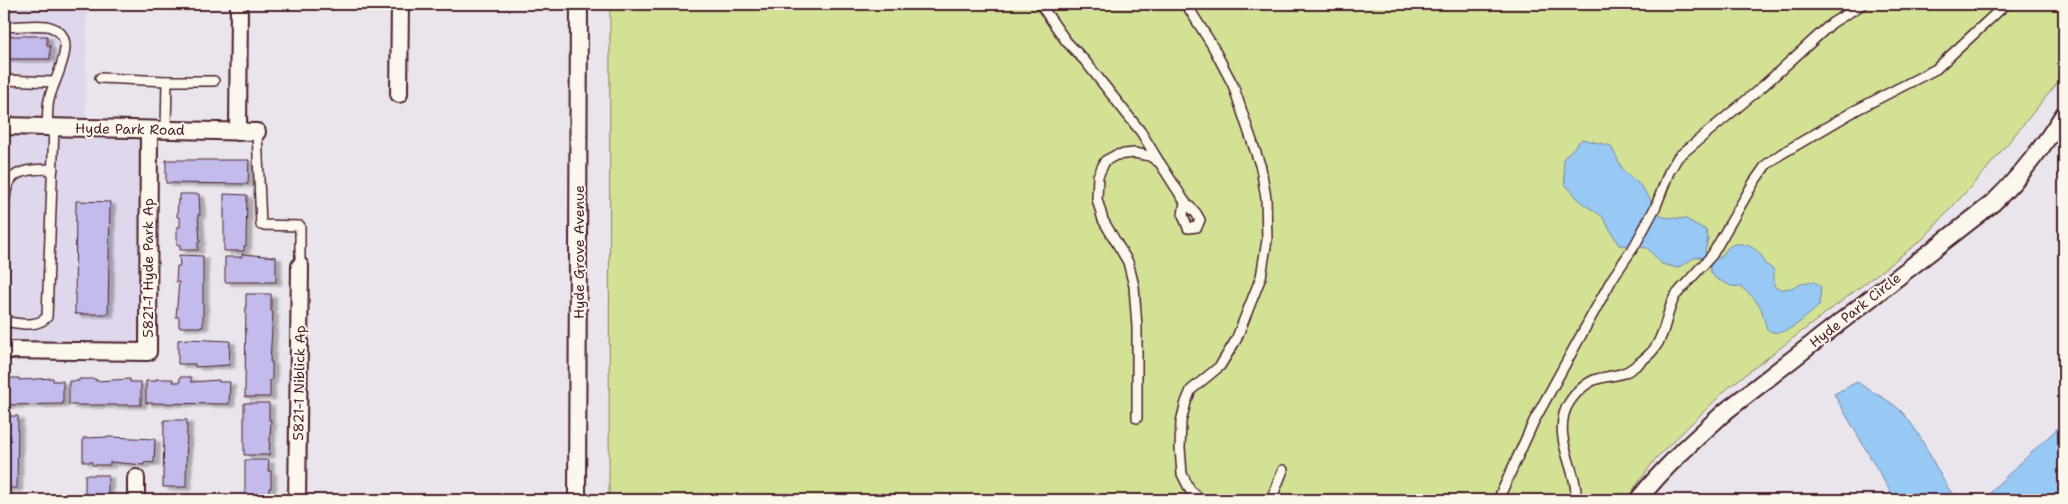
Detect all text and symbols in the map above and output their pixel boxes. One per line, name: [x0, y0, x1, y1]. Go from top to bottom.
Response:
street label: Hyde Park Road: [75, 119, 185, 139]
street label: Hyde Grove Avenue: [570, 185, 588, 319]
street label: 5821-1 Hyde Park Ap: [139, 198, 157, 338]
street label: Hyde Park Circle: [1806, 269, 1904, 351]
street label: 5821-1 Niblick Ap: [289, 325, 309, 441]

